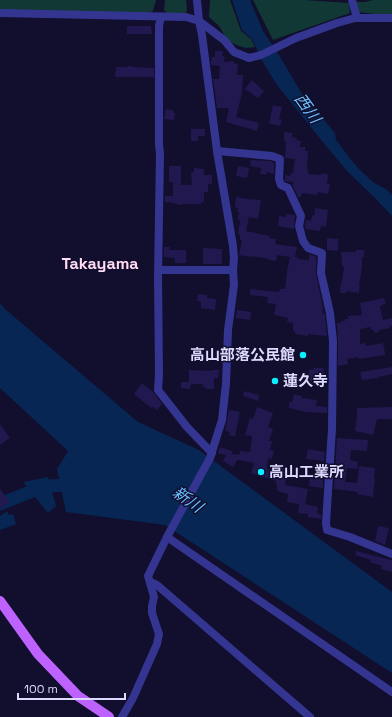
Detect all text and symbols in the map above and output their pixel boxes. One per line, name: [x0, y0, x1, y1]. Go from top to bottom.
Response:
water label: 西川: [290, 89, 327, 129]
district label: Takayama: [61, 253, 139, 274]
place label: 高山部落公民館: [190, 345, 295, 364]
marker: 高山部落公民館: [298, 350, 308, 360]
place label: 蓮久寺: [283, 371, 328, 390]
marker: 蓮久寺: [270, 376, 280, 386]
place label: 高山工業所: [269, 462, 344, 481]
marker: 高山工業所: [256, 467, 266, 477]
water label: 新川: [169, 482, 208, 518]
scale bar: [18, 675, 125, 701]
text: 100 m: [24, 681, 58, 697]

